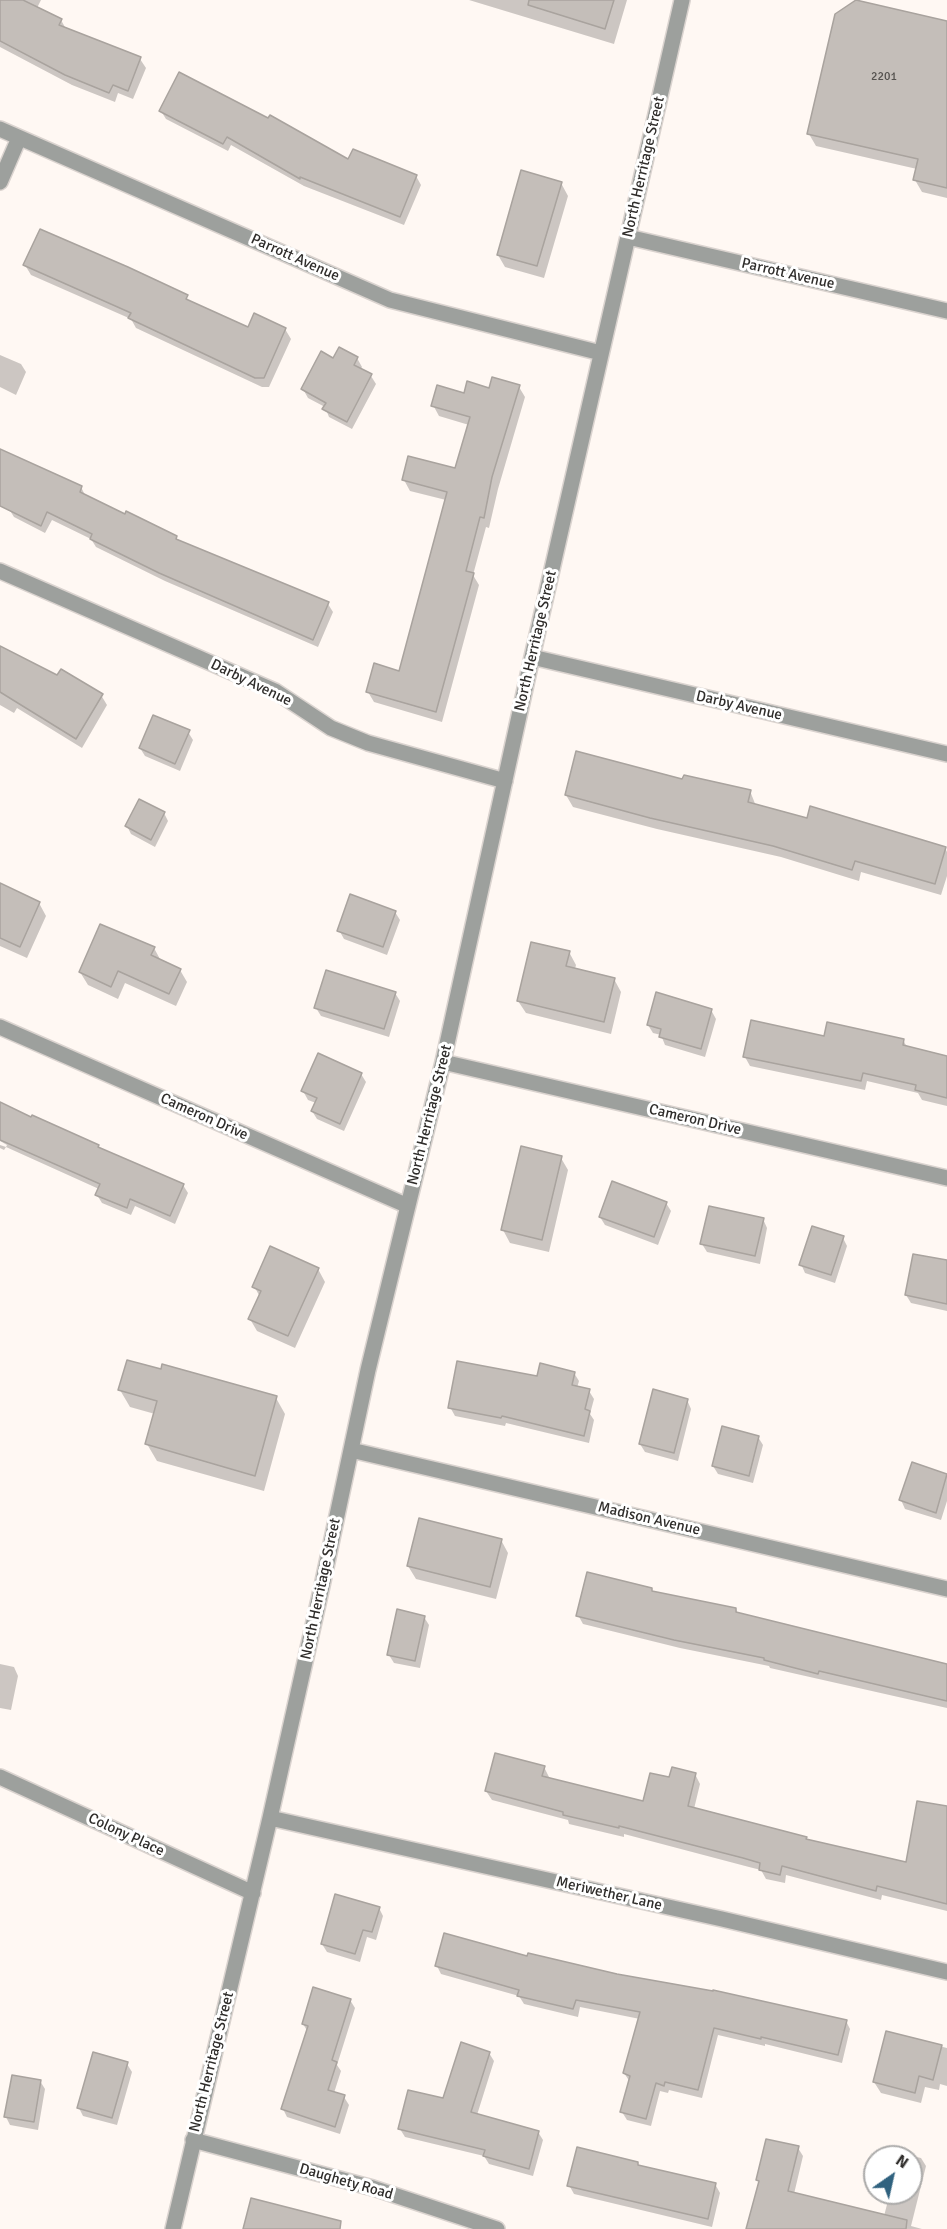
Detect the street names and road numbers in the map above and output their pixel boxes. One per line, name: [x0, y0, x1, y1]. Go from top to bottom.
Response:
street label: North Herritage Street: [619, 95, 669, 239]
street label: Parrott Avenue: [248, 230, 342, 286]
street label: Parrott Avenue: [740, 255, 836, 293]
street label: North Herritage Street: [511, 569, 561, 713]
street label: Darby Avenue: [208, 656, 294, 710]
street label: Darby Avenue: [694, 687, 784, 725]
street label: North Herritage Street: [404, 1043, 456, 1187]
street label: Cameron Drive: [157, 1090, 251, 1144]
street label: Cameron Drive: [647, 1101, 743, 1139]
street label: Madison Avenue: [596, 1498, 702, 1540]
street label: North Herritage Street: [297, 1517, 345, 1661]
street label: Colony Place: [85, 1810, 167, 1860]
street label: Meriwether Lane: [554, 1873, 664, 1915]
street label: North Herritage Street: [186, 1990, 238, 2134]
street label: Daughety Road: [297, 2160, 395, 2204]

